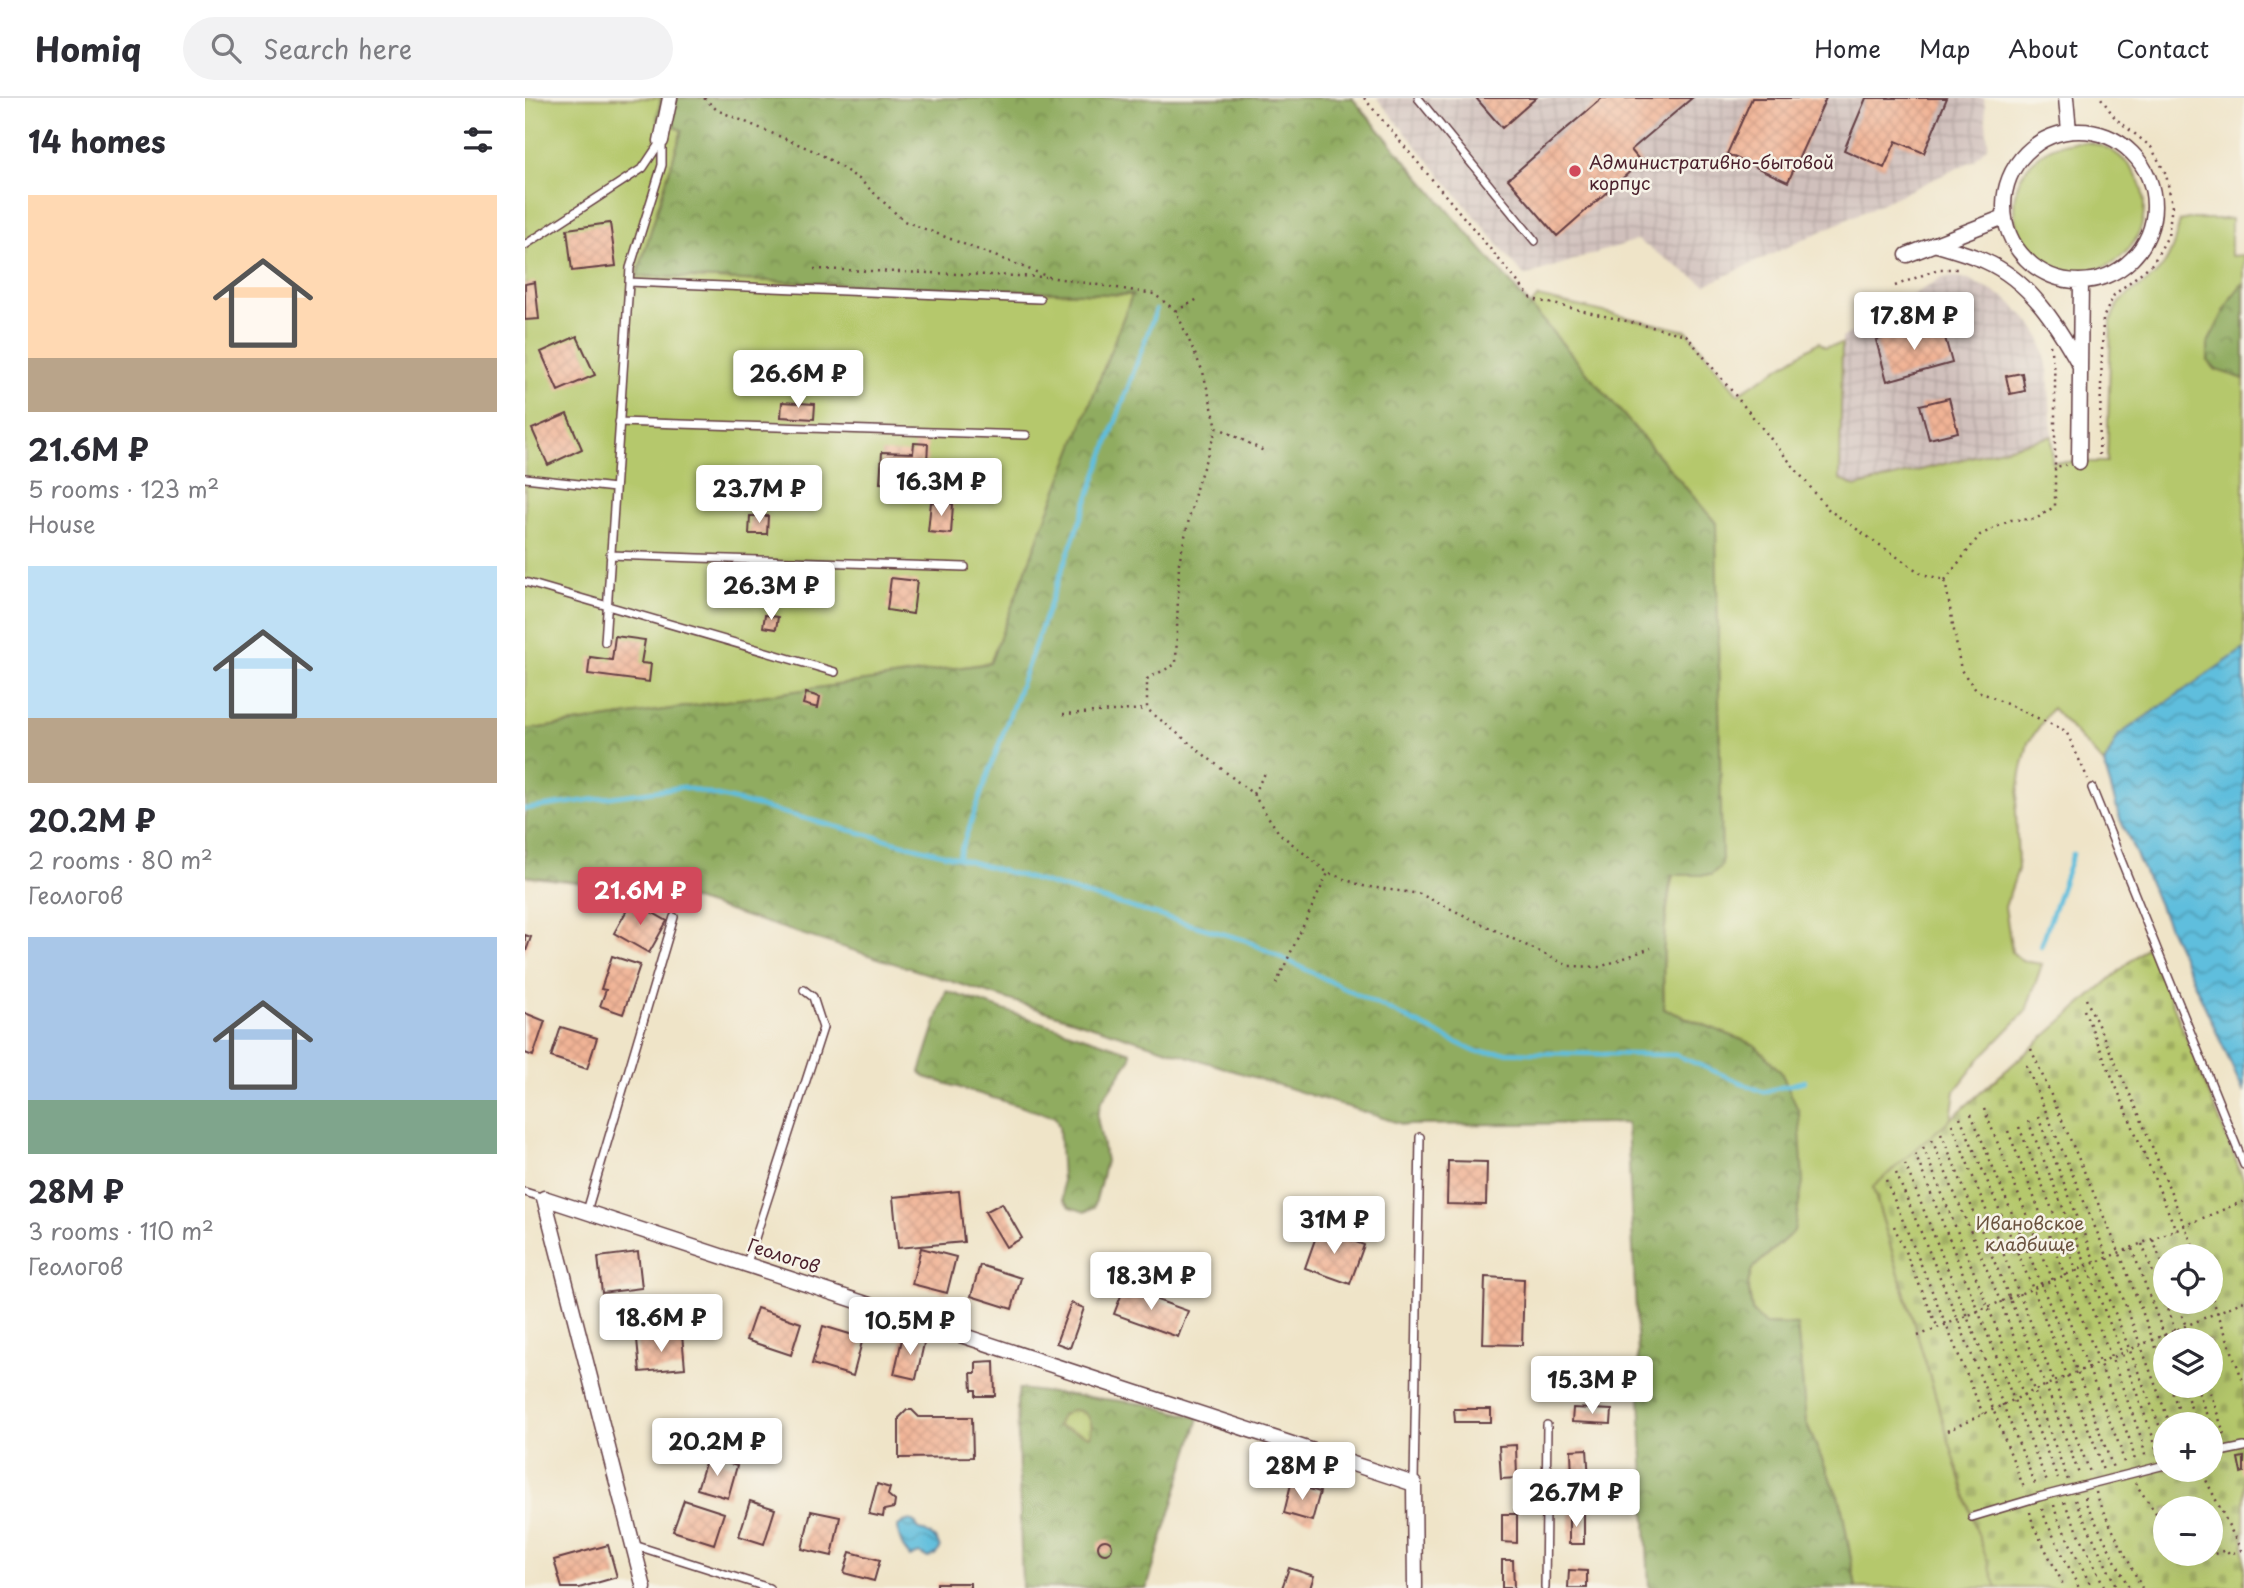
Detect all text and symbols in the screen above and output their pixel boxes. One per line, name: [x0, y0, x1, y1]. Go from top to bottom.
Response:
search box: [183, 17, 673, 80]
text: Homiq: [35, 23, 141, 73]
icon: search: [207, 29, 245, 67]
text: Search here: [263, 29, 412, 68]
text: Home: [1814, 30, 1881, 66]
text: Map: [1919, 30, 1970, 66]
text: About: [2008, 30, 2078, 66]
text: Contact: [2116, 30, 2209, 66]
text: 14 homes: [28, 118, 166, 163]
icon: filters: [459, 121, 497, 159]
place label: Административно-бытовой корпус: [1589, 148, 1834, 196]
marker: Административно-бытовой корпус: [1567, 163, 1583, 179]
icon: home: [200, 240, 326, 366]
pin: 17.8M ₽: [1849, 292, 1979, 352]
text: 17.8M ₽: [1870, 297, 1958, 332]
pin: 26.6M ₽: [733, 350, 863, 410]
text: 26.6M ₽: [749, 355, 847, 390]
text: 21.6M ₽: [28, 426, 148, 471]
pin: 16.3M ₽: [876, 458, 1006, 518]
text: 16.3M ₽: [896, 463, 986, 498]
pin: 23.7M ₽: [694, 466, 824, 525]
text: 23.7M ₽: [712, 470, 806, 505]
text: 5 rooms · 123 m²: [28, 471, 219, 506]
text: House: [28, 506, 95, 541]
pin: 26.3M ₽: [706, 562, 836, 622]
text: 26.3M ₽: [723, 567, 819, 602]
icon: home: [200, 611, 326, 737]
text: 20.2M ₽: [28, 797, 156, 842]
text: 2 rooms · 80 m²: [28, 842, 213, 877]
pin: 21.6M ₽: [575, 868, 705, 927]
text: 21.6M ₽: [594, 872, 686, 907]
text: Геологов: [28, 877, 123, 912]
icon: home: [200, 982, 326, 1108]
text: 28M ₽: [28, 1168, 124, 1213]
pin: 31M ₽: [1285, 1196, 1383, 1256]
text: 31M ₽: [1299, 1201, 1369, 1236]
park label: Ивановское кладбище: [1976, 1209, 2084, 1257]
text: 3 rooms · 110 m²: [28, 1213, 214, 1248]
street label: Геологов: [744, 1231, 824, 1279]
map controls: [2153, 1244, 2223, 1566]
button: locate: [2153, 1244, 2223, 1314]
text: Геологов: [28, 1248, 123, 1283]
pin: 18.3M ₽: [1086, 1252, 1216, 1312]
text: 18.3M ₽: [1106, 1257, 1196, 1292]
pin: 18.6M ₽: [596, 1294, 726, 1354]
pin: 10.5M ₽: [845, 1298, 975, 1357]
text: 18.6M ₽: [616, 1299, 706, 1334]
text: 10.5M ₽: [865, 1302, 955, 1337]
button: layers: [2153, 1328, 2223, 1398]
pin: 15.3M ₽: [1527, 1356, 1657, 1416]
text: 15.3M ₽: [1547, 1361, 1637, 1396]
button: +: [2153, 1412, 2223, 1482]
pin: 20.2M ₽: [652, 1418, 782, 1478]
text: 20.2M ₽: [668, 1423, 766, 1458]
pin: 28M ₽: [1253, 1442, 1351, 1502]
text: 28M ₽: [1265, 1447, 1339, 1482]
pin: 26.7M ₽: [1511, 1470, 1641, 1529]
text: 26.7M ₽: [1529, 1474, 1623, 1509]
button: −: [2153, 1496, 2223, 1566]

